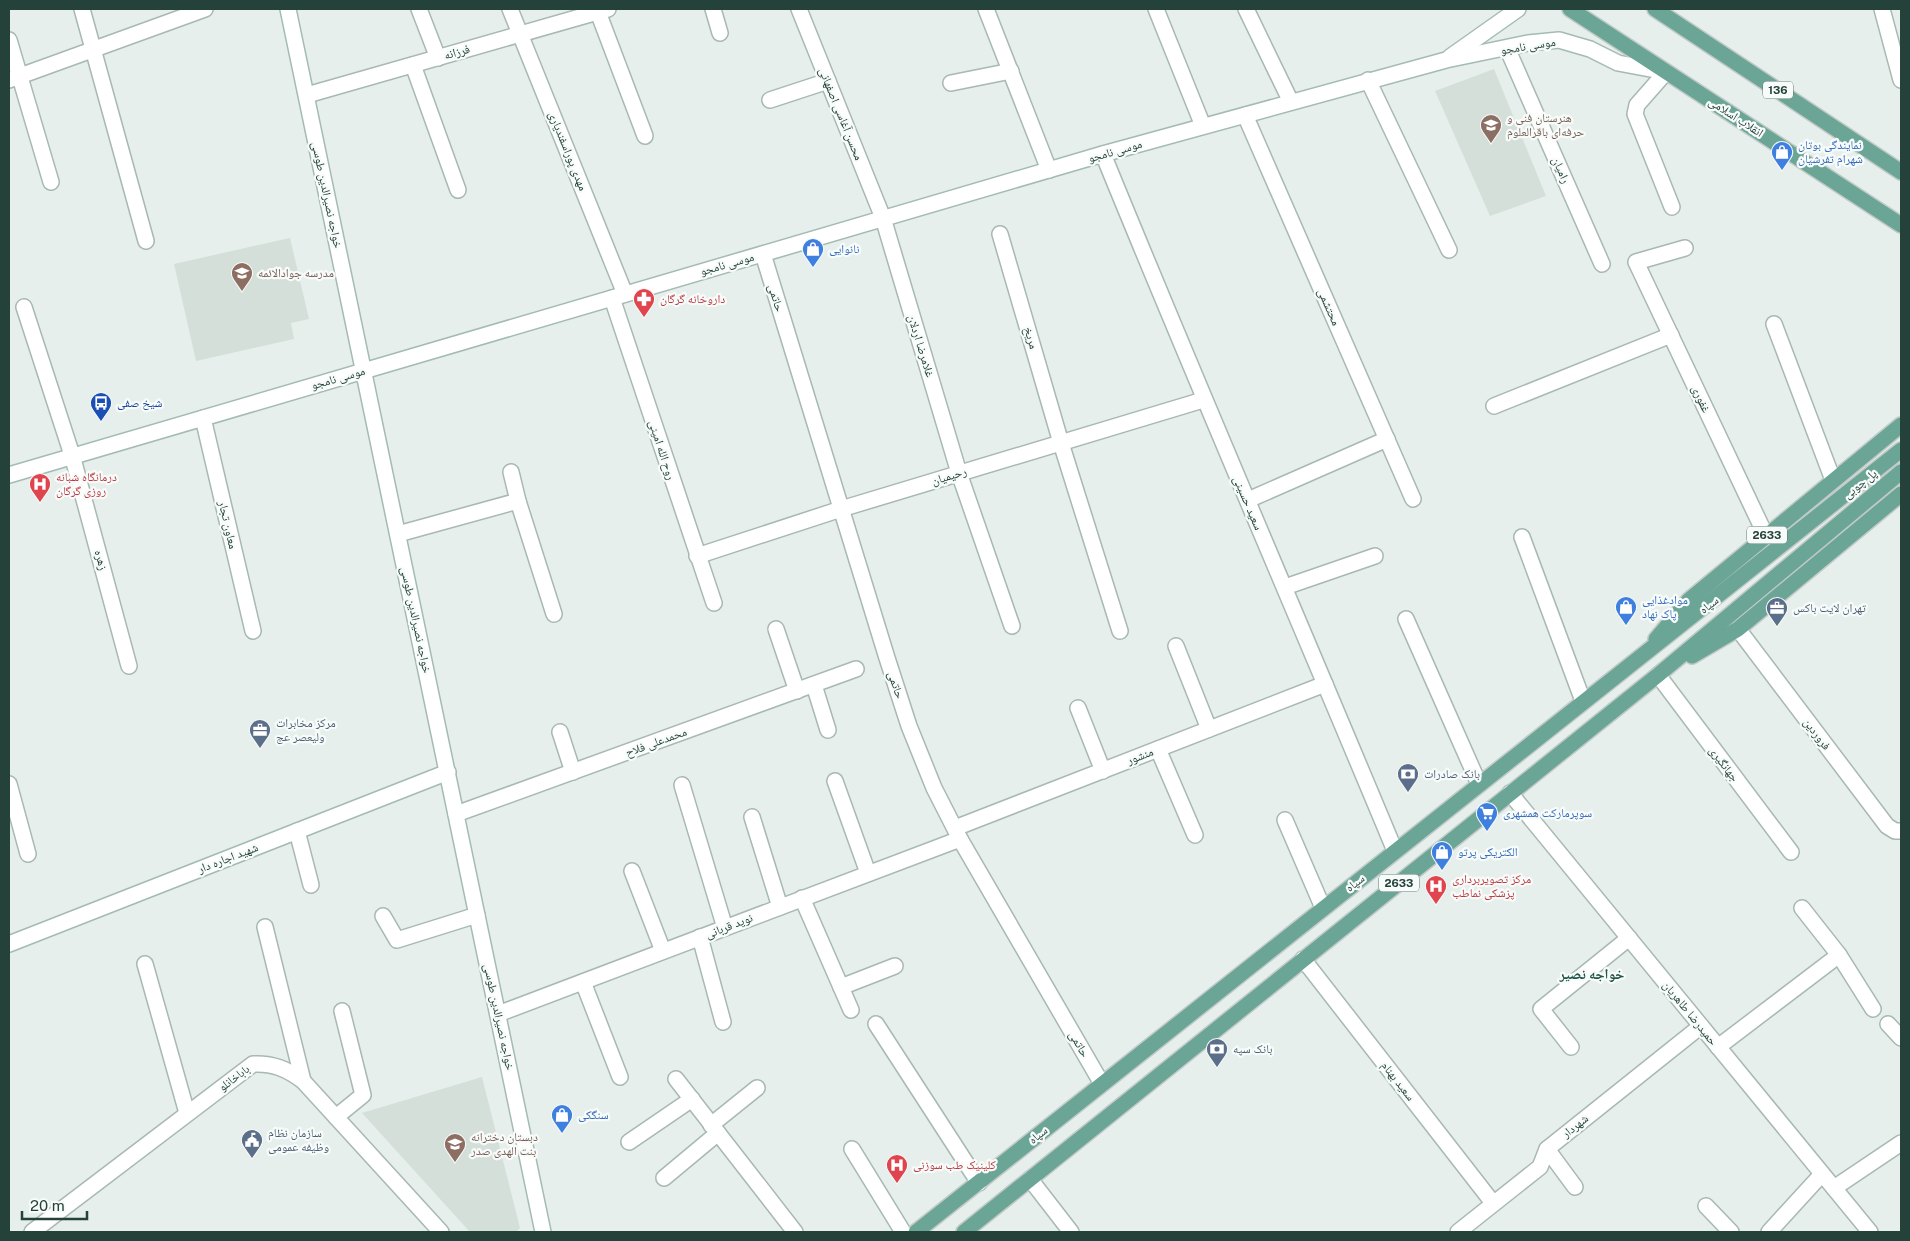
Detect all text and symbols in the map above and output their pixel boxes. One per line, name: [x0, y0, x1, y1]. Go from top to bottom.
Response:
street label: موسی نامجو: [1499, 35, 1557, 57]
street label: فرزانه: [443, 42, 471, 62]
street label: محسن آغاسی اصفهانی: [816, 66, 866, 162]
road number: 136: [1763, 82, 1793, 98]
street label: انقلاب اسلامی: [1706, 94, 1766, 140]
street label: مهدی پوراسفندیاری: [546, 109, 590, 193]
place label: هنرستان فنی و حرفه‌ای باقرالعلوم: [1507, 111, 1585, 140]
school or university icon: هنرستان فنی و حرفه‌ای باقرالعلوم: [1479, 113, 1503, 144]
street label: موسی نامجو: [1086, 137, 1144, 165]
place label: نمایندگی بوتان شهرام تفرشیان: [1798, 138, 1863, 167]
street label: خواجه نصیرالدین طوسی: [309, 140, 345, 250]
shop icon: نمایندگی بوتان شهرام تفرشیان: [1770, 140, 1794, 171]
street label: رامیان: [1549, 155, 1573, 186]
shop icon: نانوایی: [801, 237, 825, 268]
place label: نانوایی: [829, 242, 859, 256]
street label: موسی نامجو: [698, 250, 756, 278]
school or university icon: مدرسه جوادالائمه: [230, 261, 254, 292]
place label: مدرسه جوادالائمه: [258, 266, 334, 280]
street label: حاتمی: [765, 283, 787, 314]
street label: محتشمی: [1315, 286, 1343, 328]
pharmacy icon: داروخانه گرگان: [632, 287, 656, 318]
place label: داروخانه گرگان: [660, 292, 725, 306]
street label: غلامرضا اردلان: [905, 313, 937, 379]
street label: مریخ: [1021, 325, 1041, 351]
street label: موسی نامجو: [309, 364, 367, 392]
street label: غفوری: [1689, 383, 1713, 415]
bus stop icon: شیخ صفی: [89, 391, 113, 422]
place label: شیخ صفی: [117, 396, 163, 410]
street label: روح الله امینی: [646, 418, 678, 482]
street label: رحیمیان: [930, 464, 969, 488]
street label: پل چوبی: [1840, 466, 1880, 502]
place label: درمانگاه شبانه روزی گرگان: [56, 470, 117, 498]
hospital icon: درمانگاه شبانه روزی گرگان: [28, 472, 52, 503]
street label: سعید حسینی: [1230, 474, 1266, 532]
street label: معاون تجار: [215, 499, 240, 550]
road number: 2633: [1747, 526, 1787, 544]
street label: زهره: [92, 548, 111, 572]
street label: خواجه نصیرالدین طوسی: [398, 565, 434, 675]
place label: موادغذایی پاک نهاد: [1642, 593, 1688, 621]
street label: سپاه: [1697, 593, 1721, 617]
shop icon: موادغذایی پاک نهاد: [1614, 595, 1638, 626]
office icon: تهران لایت باکس: [1765, 596, 1789, 627]
place label: تهران لایت باکس: [1793, 601, 1866, 615]
street label: حاتمی: [885, 669, 907, 701]
street label: فروردین: [1800, 715, 1833, 753]
place label: مرکز مخابرات ولیعصر عج: [276, 716, 336, 744]
office icon: مرکز مخابرات ولیعصر عج: [248, 718, 272, 749]
street label: محمدعلی فلاح: [623, 724, 689, 760]
street label: جهانگیری: [1706, 744, 1742, 785]
street label: منشور: [1124, 745, 1155, 768]
bank icon: بانک صادرات: [1396, 762, 1420, 793]
place label: بانک صادرات: [1424, 767, 1480, 781]
supermarket icon: سوپرمارکت همشهری: [1475, 801, 1499, 832]
place label: سوپرمارکت همشهری: [1503, 806, 1592, 820]
street label: شهید اجاره دار: [195, 840, 260, 877]
shop icon: الکتریکی پرتو: [1430, 840, 1454, 871]
place label: الکتریکی پرتو: [1458, 845, 1518, 859]
street label: سپاه: [1343, 871, 1367, 895]
place label: مرکز تصویربرداری پزشکی نماطب: [1452, 872, 1531, 900]
road number: 2633: [1379, 874, 1419, 891]
hospital icon: مرکز تصویربرداری پزشکی نماطب: [1424, 874, 1448, 905]
street label: نوید قربانی: [703, 911, 755, 942]
street label: خواجه نصیرالدین طوسی: [481, 962, 517, 1072]
district label: خواجه نصیر: [1559, 966, 1624, 982]
street label: حمیدرضا طاهریان: [1660, 978, 1720, 1048]
street label: حاتمی: [1066, 1028, 1092, 1060]
bank icon: بانک سپه: [1205, 1037, 1229, 1068]
place label: بانک سپه: [1233, 1042, 1273, 1056]
street label: سعید بهنام: [1378, 1059, 1418, 1104]
street label: باباخانلو: [216, 1062, 252, 1094]
shop icon: سنگکی: [550, 1103, 574, 1134]
place label: سنگکی: [578, 1108, 609, 1122]
street label: شهردار: [1558, 1111, 1591, 1141]
street label: سپاه: [1026, 1123, 1050, 1147]
place label: سازمان نظام وظیفه عمومی: [268, 1126, 329, 1154]
public building icon: سازمان نظام وظیفه عمومی: [240, 1128, 264, 1159]
place label: دبستان دخترانه بنت الهدی صدر: [470, 1130, 538, 1158]
school or university icon: دبستان دخترانه بنت الهدی صدر: [443, 1132, 467, 1163]
hospital icon: کلینیک طب سوزنی: [885, 1153, 909, 1184]
place label: کلینیک طب سوزنی: [913, 1158, 996, 1172]
scale bar: [22, 1188, 88, 1220]
text: 20 m: [30, 1197, 65, 1214]

